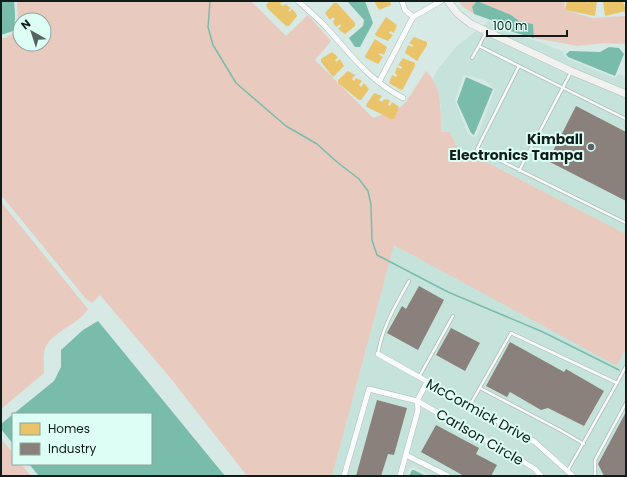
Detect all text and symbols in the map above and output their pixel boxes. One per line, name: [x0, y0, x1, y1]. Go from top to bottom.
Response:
north arrow: [12, 12, 52, 52]
scale bar: [487, 12, 567, 38]
text: N: [17, 15, 34, 33]
text: 100 m: [493, 17, 527, 34]
place label: Kimball Electronics Tampa: [449, 129, 583, 165]
marker: Kimball Electronics Tampa: [586, 142, 596, 152]
street label: McCormick Drive: [423, 374, 536, 448]
street label: Carlson Circle: [433, 404, 528, 470]
legend: [12, 413, 152, 465]
text: Homes: [48, 420, 90, 437]
text: Industry: [48, 440, 97, 457]

